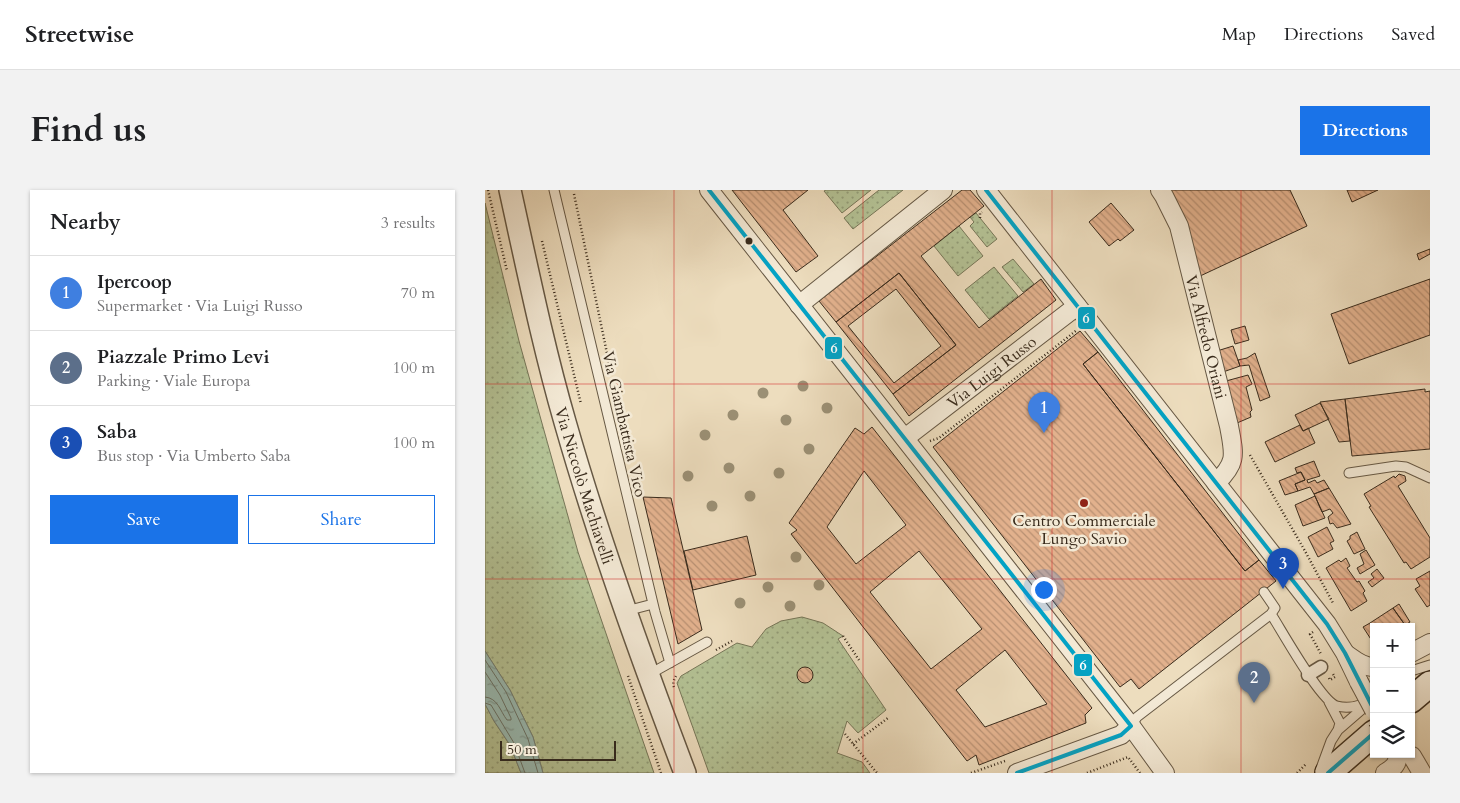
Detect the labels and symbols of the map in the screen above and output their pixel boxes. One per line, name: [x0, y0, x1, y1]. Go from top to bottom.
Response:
unlabelled marker: [744, 236, 754, 246]
street label: Via Alfredo Oriani: [1180, 273, 1232, 402]
line badge: 6: [1077, 306, 1096, 330]
text: 6: [1082, 309, 1090, 328]
street label: Via Luigi Russo: [943, 331, 1042, 414]
line badge: 6: [824, 336, 843, 360]
text: 6: [830, 339, 838, 358]
street label: Via Giambattista Vico: [597, 349, 652, 500]
pin: 1: [1028, 392, 1060, 433]
street label: Via Niccolò Machiavelli: [549, 405, 619, 568]
marker: Centro Commerciale Lungo Savio: [1078, 497, 1090, 509]
place label: Centro Commerciale Lungo Savio: [1012, 510, 1156, 550]
pin: 3: [1267, 548, 1299, 589]
your location: [1031, 577, 1057, 603]
line badge: 6: [1073, 653, 1093, 677]
text: 6: [1079, 656, 1087, 675]
pin: 2: [1238, 662, 1270, 703]
scale bar: [500, 738, 616, 761]

